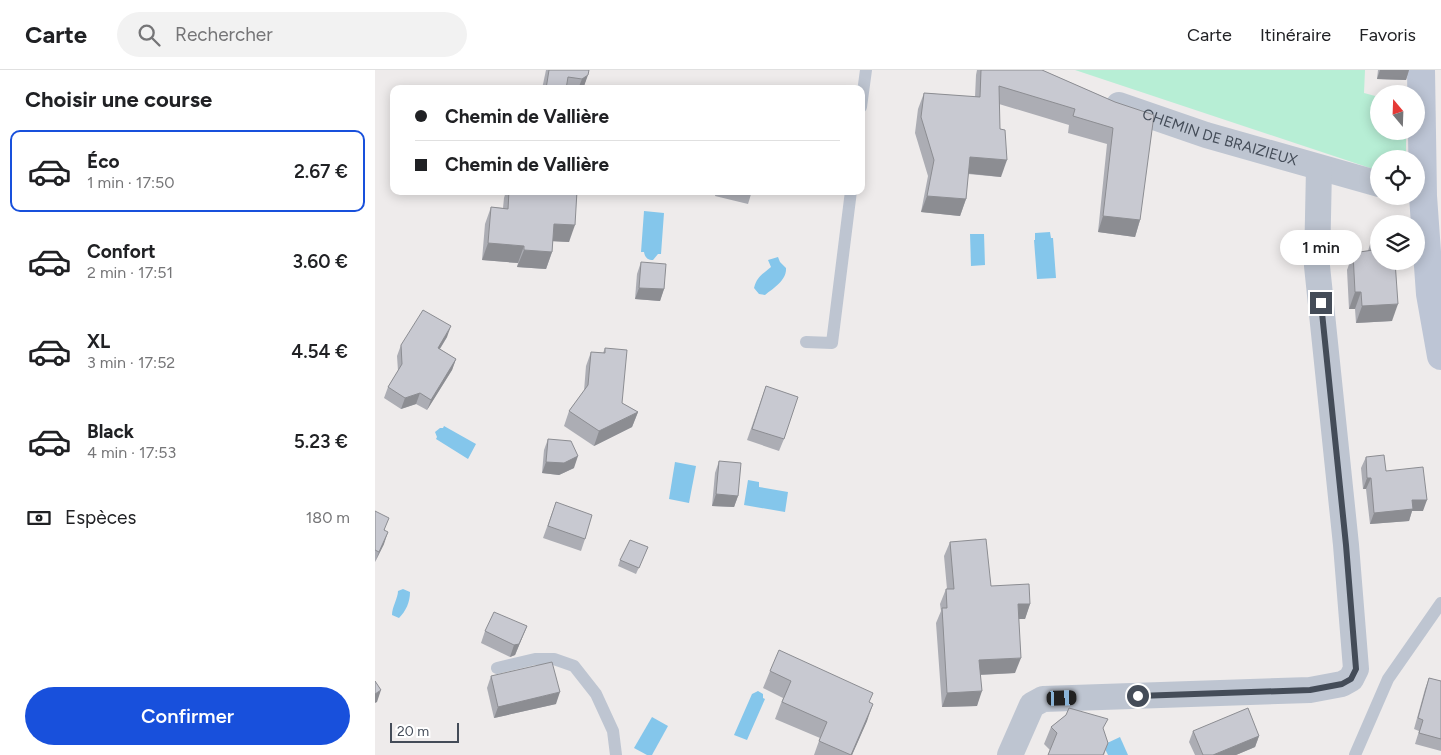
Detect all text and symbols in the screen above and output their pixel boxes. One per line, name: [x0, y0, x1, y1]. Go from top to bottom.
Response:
search box: [117, 12, 467, 57]
text: Carte: [25, 20, 87, 49]
icon: search: [135, 21, 163, 49]
text: Rechercher: [175, 23, 273, 46]
text: Carte: [1187, 24, 1232, 46]
text: Itinéraire: [1260, 24, 1331, 46]
text: Favoris: [1359, 24, 1416, 46]
north arrow: [1370, 85, 1425, 140]
map controls: [1370, 85, 1425, 270]
text: Choisir une course: [25, 86, 212, 113]
text: Chemin de Vallière: [445, 105, 609, 128]
street label: CHEMIN DE BRAIZIEUX: [1140, 105, 1300, 170]
icon: car: [27, 149, 72, 194]
text: Éco: [87, 150, 120, 173]
button: locate: [1370, 150, 1425, 205]
text: Chemin de Vallière: [445, 153, 609, 176]
text: 2.67 €: [294, 160, 348, 183]
text: 1 min · 17:50: [87, 173, 175, 192]
button: layers: [1370, 215, 1425, 270]
callout: 1 min: [1280, 230, 1362, 266]
text: 1 min: [1302, 238, 1340, 257]
icon: car: [27, 239, 72, 284]
text: Confort: [87, 240, 156, 263]
text: 3.60 €: [292, 250, 348, 273]
text: 2 min · 17:51: [87, 263, 173, 282]
route end: [1310, 292, 1332, 314]
icon: car: [27, 329, 72, 374]
text: XL: [87, 330, 110, 353]
text: 4.54 €: [291, 340, 348, 363]
text: 3 min · 17:52: [87, 353, 175, 372]
icon: car: [27, 419, 72, 464]
text: Black: [87, 420, 134, 443]
text: 5.23 €: [294, 430, 348, 453]
text: 4 min · 17:53: [87, 443, 176, 462]
icon: cash: [25, 504, 53, 532]
text: Espèces: [65, 506, 136, 529]
text: 180 m: [306, 508, 350, 527]
route start: [1127, 685, 1149, 707]
button: Confirmer: [25, 687, 350, 745]
car: [1046, 690, 1077, 706]
scale bar: [390, 720, 459, 743]
text: 20 m: [397, 723, 429, 740]

